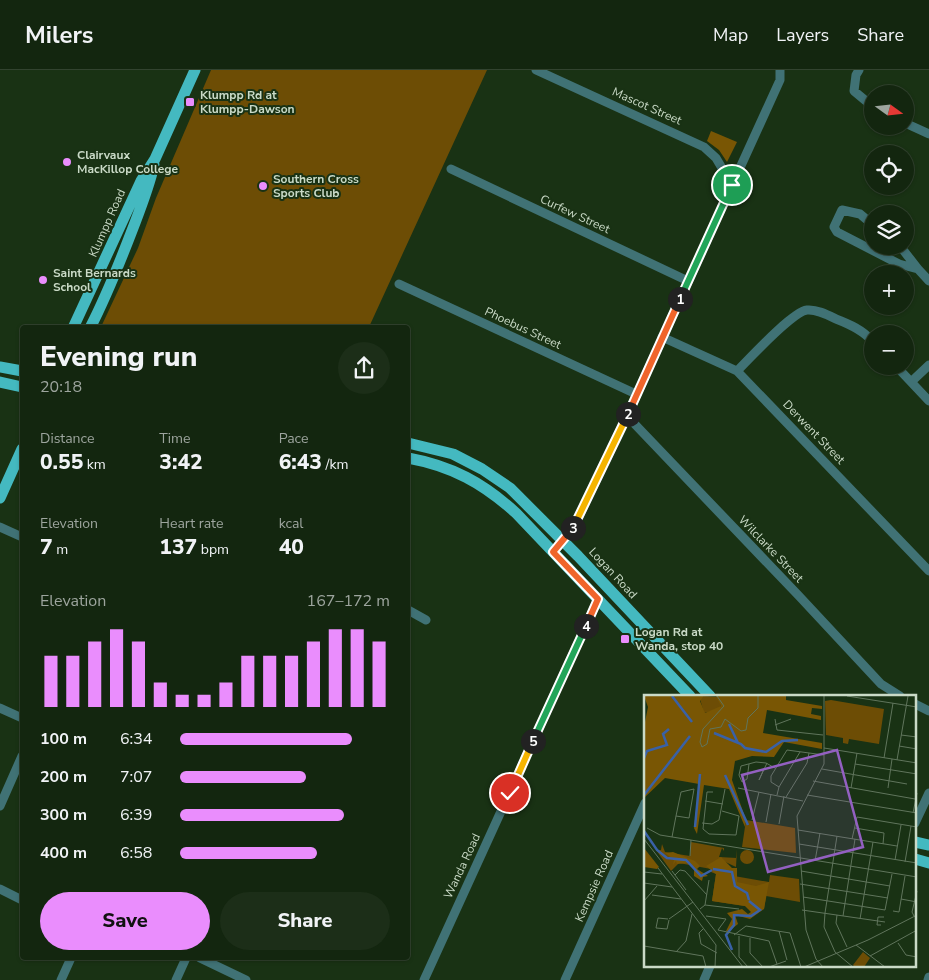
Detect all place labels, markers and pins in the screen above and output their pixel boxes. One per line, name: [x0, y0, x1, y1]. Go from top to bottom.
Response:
place label: Klumpp Rd at Klumpp-Dawson: [200, 87, 295, 117]
marker: Klumpp Rd at Klumpp-Dawson: [184, 96, 196, 108]
place label: Clairvaux MacKillop College: [77, 147, 179, 177]
marker: Clairvaux MacKillop College: [61, 156, 73, 168]
pin: [711, 164, 753, 206]
place label: Southern Cross Sports Club: [273, 171, 359, 201]
marker: Southern Cross Sports Club: [257, 180, 269, 192]
place label: Saint Bernards School: [53, 265, 136, 295]
marker: Saint Bernards School: [37, 274, 49, 286]
pin: 1: [668, 286, 692, 312]
pin: 2: [616, 402, 640, 426]
pin: 3: [560, 516, 586, 540]
pin: 4: [574, 614, 598, 638]
place label: Logan Rd at Wanda, stop 40: [635, 624, 723, 654]
marker: Logan Rd at Wanda, stop 40: [619, 633, 631, 645]
pin: 5: [520, 728, 546, 754]
pin: [489, 772, 531, 814]

